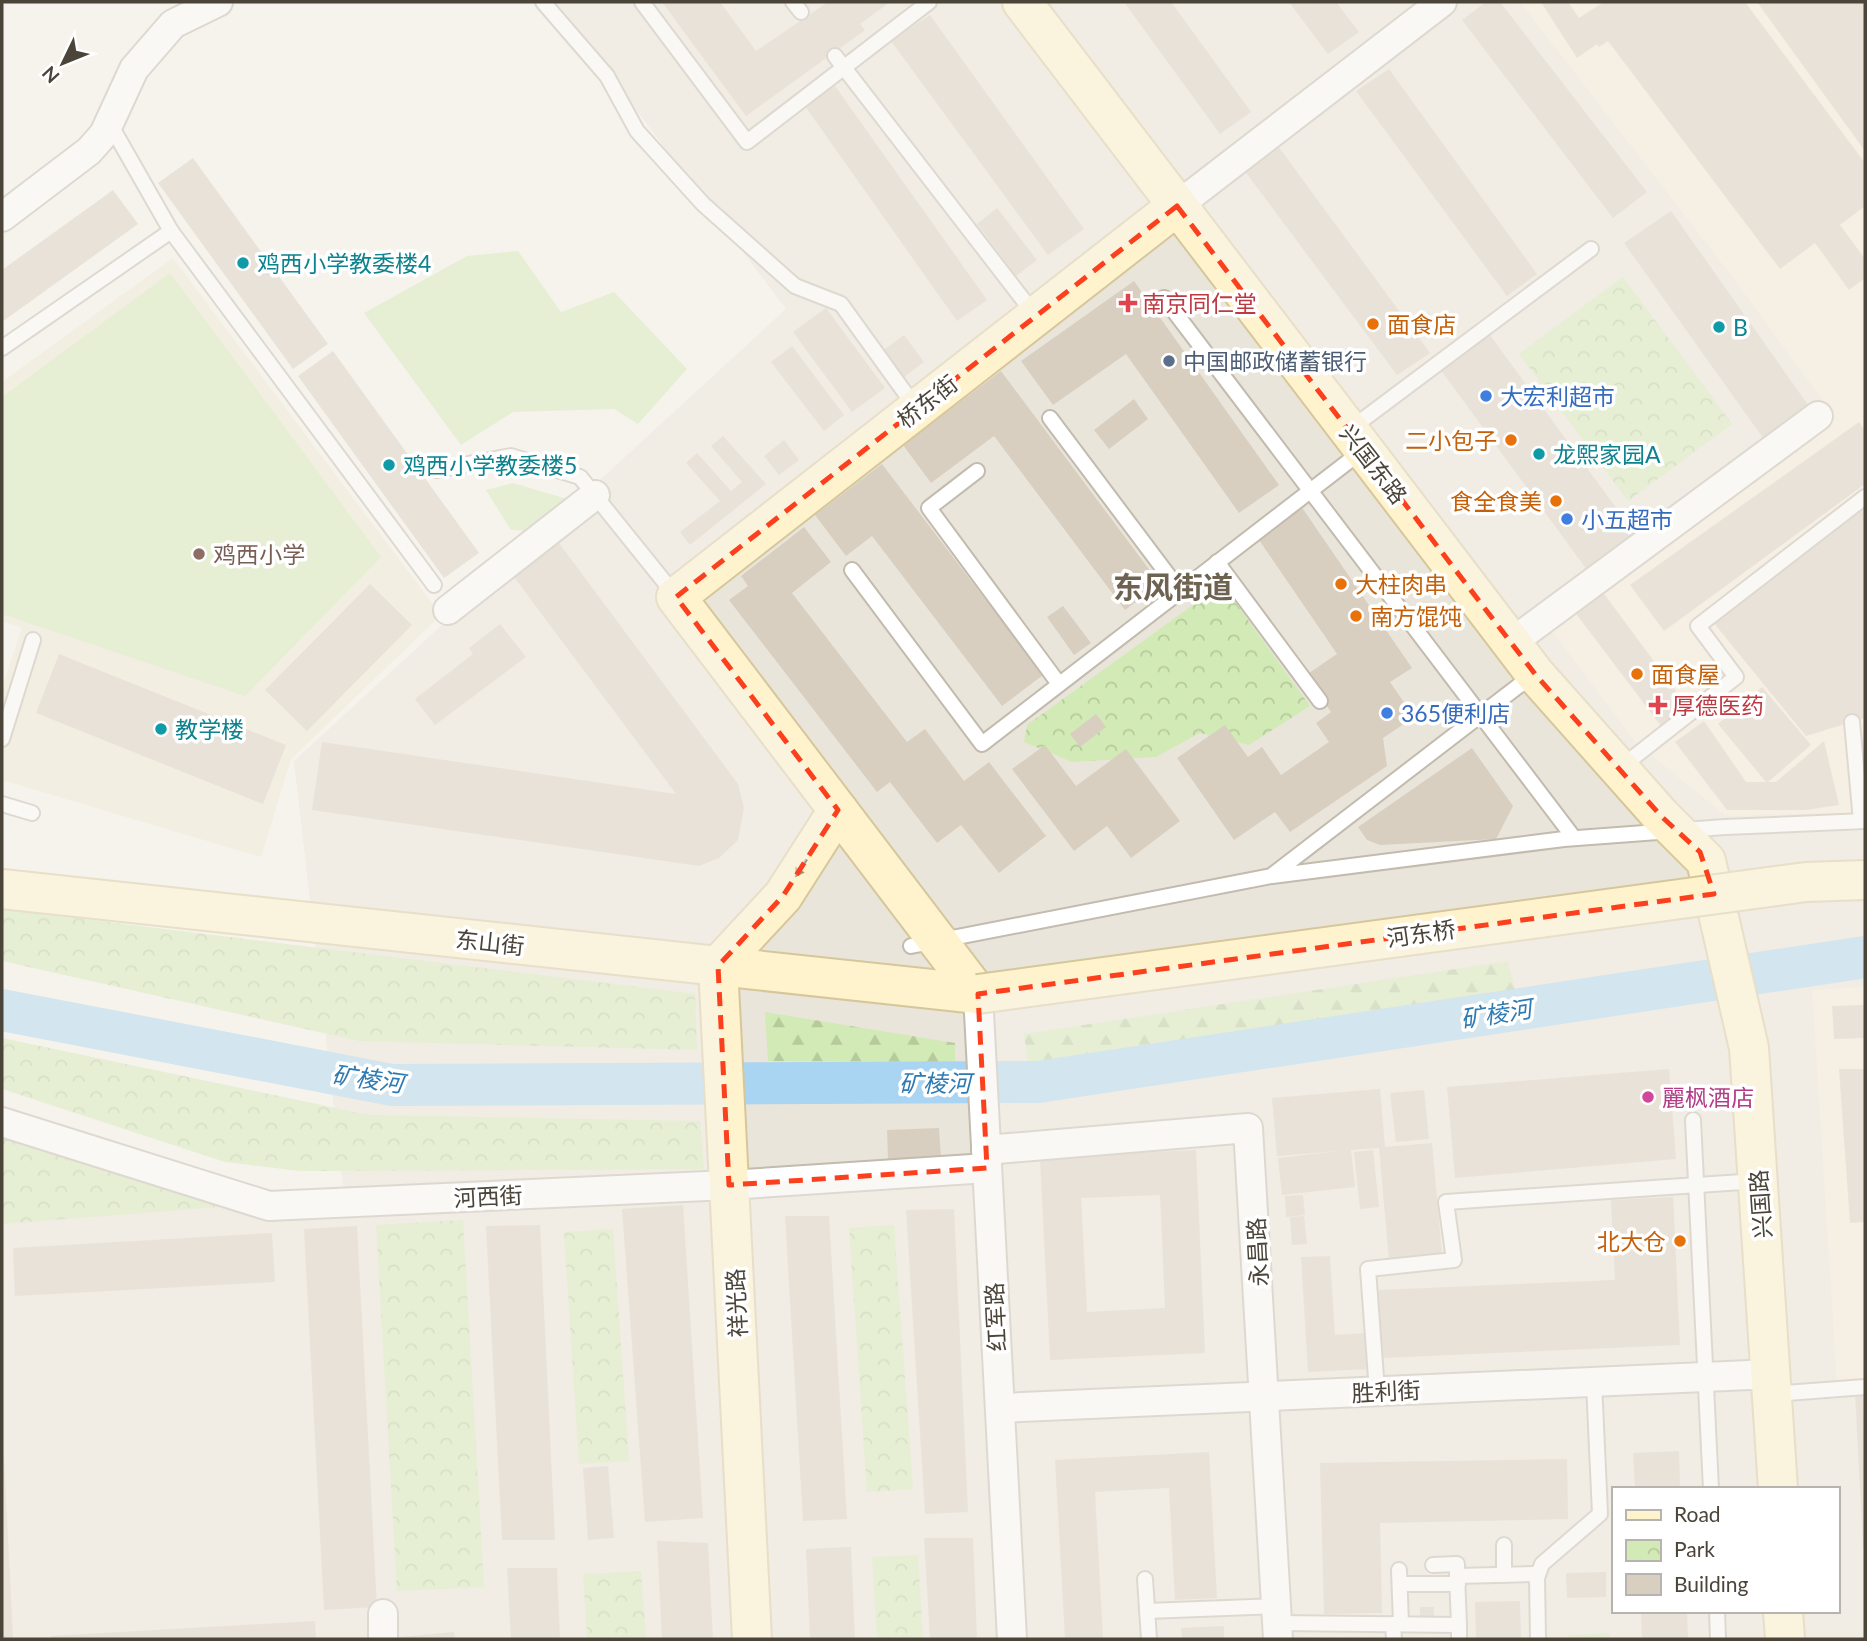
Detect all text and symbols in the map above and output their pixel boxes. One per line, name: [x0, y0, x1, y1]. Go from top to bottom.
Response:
north arrow: [28, 28, 98, 98]
text: N: [37, 62, 64, 88]
place label: 鸡西小学教委楼4: [257, 249, 431, 277]
marker: 鸡西小学教委楼4: [235, 255, 251, 271]
place label: 南京同仁堂: [1142, 289, 1257, 317]
marker: 南京同仁堂: [1120, 295, 1136, 311]
place label: 面食店: [1387, 310, 1456, 338]
place label: B: [1733, 313, 1748, 341]
marker: 面食店: [1365, 316, 1381, 332]
marker: B: [1711, 319, 1727, 335]
place label: 中国邮政储蓄银行: [1183, 347, 1367, 375]
marker: 中国邮政储蓄银行: [1161, 353, 1177, 369]
street label: 桥东街: [891, 369, 963, 433]
place label: 大宏利超市: [1500, 382, 1615, 410]
marker: 大宏利超市: [1478, 388, 1494, 404]
street label: 兴国东路: [1335, 419, 1413, 509]
place label: 二小包子: [1405, 426, 1497, 454]
marker: 二小包子: [1503, 432, 1519, 448]
place label: 龙熙家园A: [1553, 440, 1661, 468]
marker: 龙熙家园A: [1531, 446, 1547, 462]
place label: 鸡西小学教委楼5: [403, 451, 577, 479]
marker: 鸡西小学教委楼5: [381, 457, 397, 473]
place label: 食全食美: [1450, 487, 1542, 515]
marker: 食全食美: [1548, 493, 1564, 509]
place label: 小五超市: [1581, 505, 1673, 533]
marker: 小五超市: [1559, 511, 1575, 527]
place label: 鸡西小学: [213, 540, 305, 568]
marker: 鸡西小学: [191, 546, 207, 562]
district label: 东风街道: [1113, 568, 1233, 604]
place label: 大柱肉串: [1355, 570, 1447, 598]
marker: 大柱肉串: [1333, 576, 1349, 592]
place label: 南方馄饨: [1370, 602, 1462, 630]
marker: 南方馄饨: [1348, 608, 1364, 624]
place label: 面食屋: [1651, 660, 1720, 688]
marker: 面食屋: [1629, 666, 1645, 682]
place label: 厚德医药: [1672, 691, 1764, 719]
marker: 厚德医药: [1650, 697, 1666, 713]
place label: 365便利店: [1401, 699, 1510, 727]
marker: 365便利店: [1379, 705, 1395, 721]
place label: 教学楼: [175, 715, 244, 743]
marker: 教学楼: [153, 721, 169, 737]
one-way arrow: [795, 858, 808, 877]
street label: 河东桥: [1385, 914, 1457, 952]
street label: 东山街: [454, 924, 526, 960]
water label: 矿棱河: [1458, 992, 1538, 1033]
water label: 矿棱河: [330, 1059, 410, 1098]
water label: 矿棱河: [899, 1068, 975, 1097]
place label: 麗枫酒店: [1662, 1083, 1754, 1111]
marker: 麗枫酒店: [1640, 1089, 1656, 1105]
street label: 兴国路: [1744, 1169, 1776, 1239]
street label: 河西街: [453, 1180, 523, 1212]
street label: 永昌路: [1241, 1217, 1273, 1287]
place label: 北大仓: [1597, 1227, 1666, 1255]
marker: 北大仓: [1672, 1233, 1688, 1249]
street label: 祥光路: [720, 1268, 752, 1338]
street label: 红军路: [979, 1282, 1011, 1352]
street label: 胜利街: [1351, 1375, 1421, 1407]
legend: [1612, 1487, 1839, 1613]
text: Road: [1674, 1501, 1721, 1526]
text: Park: [1674, 1536, 1715, 1561]
text: Building: [1674, 1571, 1749, 1596]

